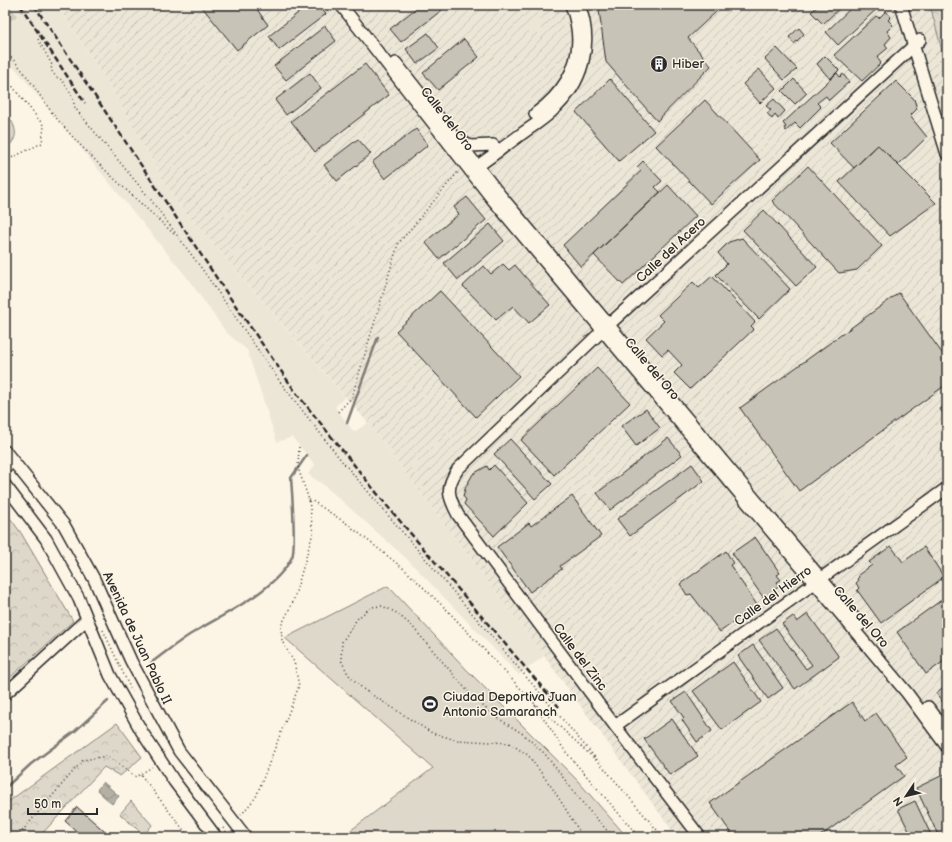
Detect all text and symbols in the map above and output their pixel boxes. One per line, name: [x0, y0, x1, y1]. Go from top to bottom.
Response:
building icon: Hiber: [649, 54, 669, 74]
place label: Hiber: [672, 56, 705, 72]
street label: Calle del Oro: [417, 84, 477, 154]
street label: Calle del Acero: [633, 214, 709, 286]
street label: Calle del Oro: [621, 334, 683, 404]
street label: Calle del Hierro: [731, 563, 815, 629]
street label: Avenida de Juan Pablo II: [99, 569, 175, 707]
street label: Calle del Oro: [830, 583, 892, 651]
street label: Calle del Zinc: [549, 620, 611, 694]
place label: Ciudad Deportiva Juan Antonio Samaranch: [443, 689, 577, 720]
sports icon: Ciudad Deportiva Juan Antonio Samaranch: [420, 694, 440, 714]
north arrow: [886, 776, 926, 816]
scale bar: [28, 790, 97, 816]
text: N: [891, 794, 906, 809]
text: 50 m: [34, 797, 61, 812]

